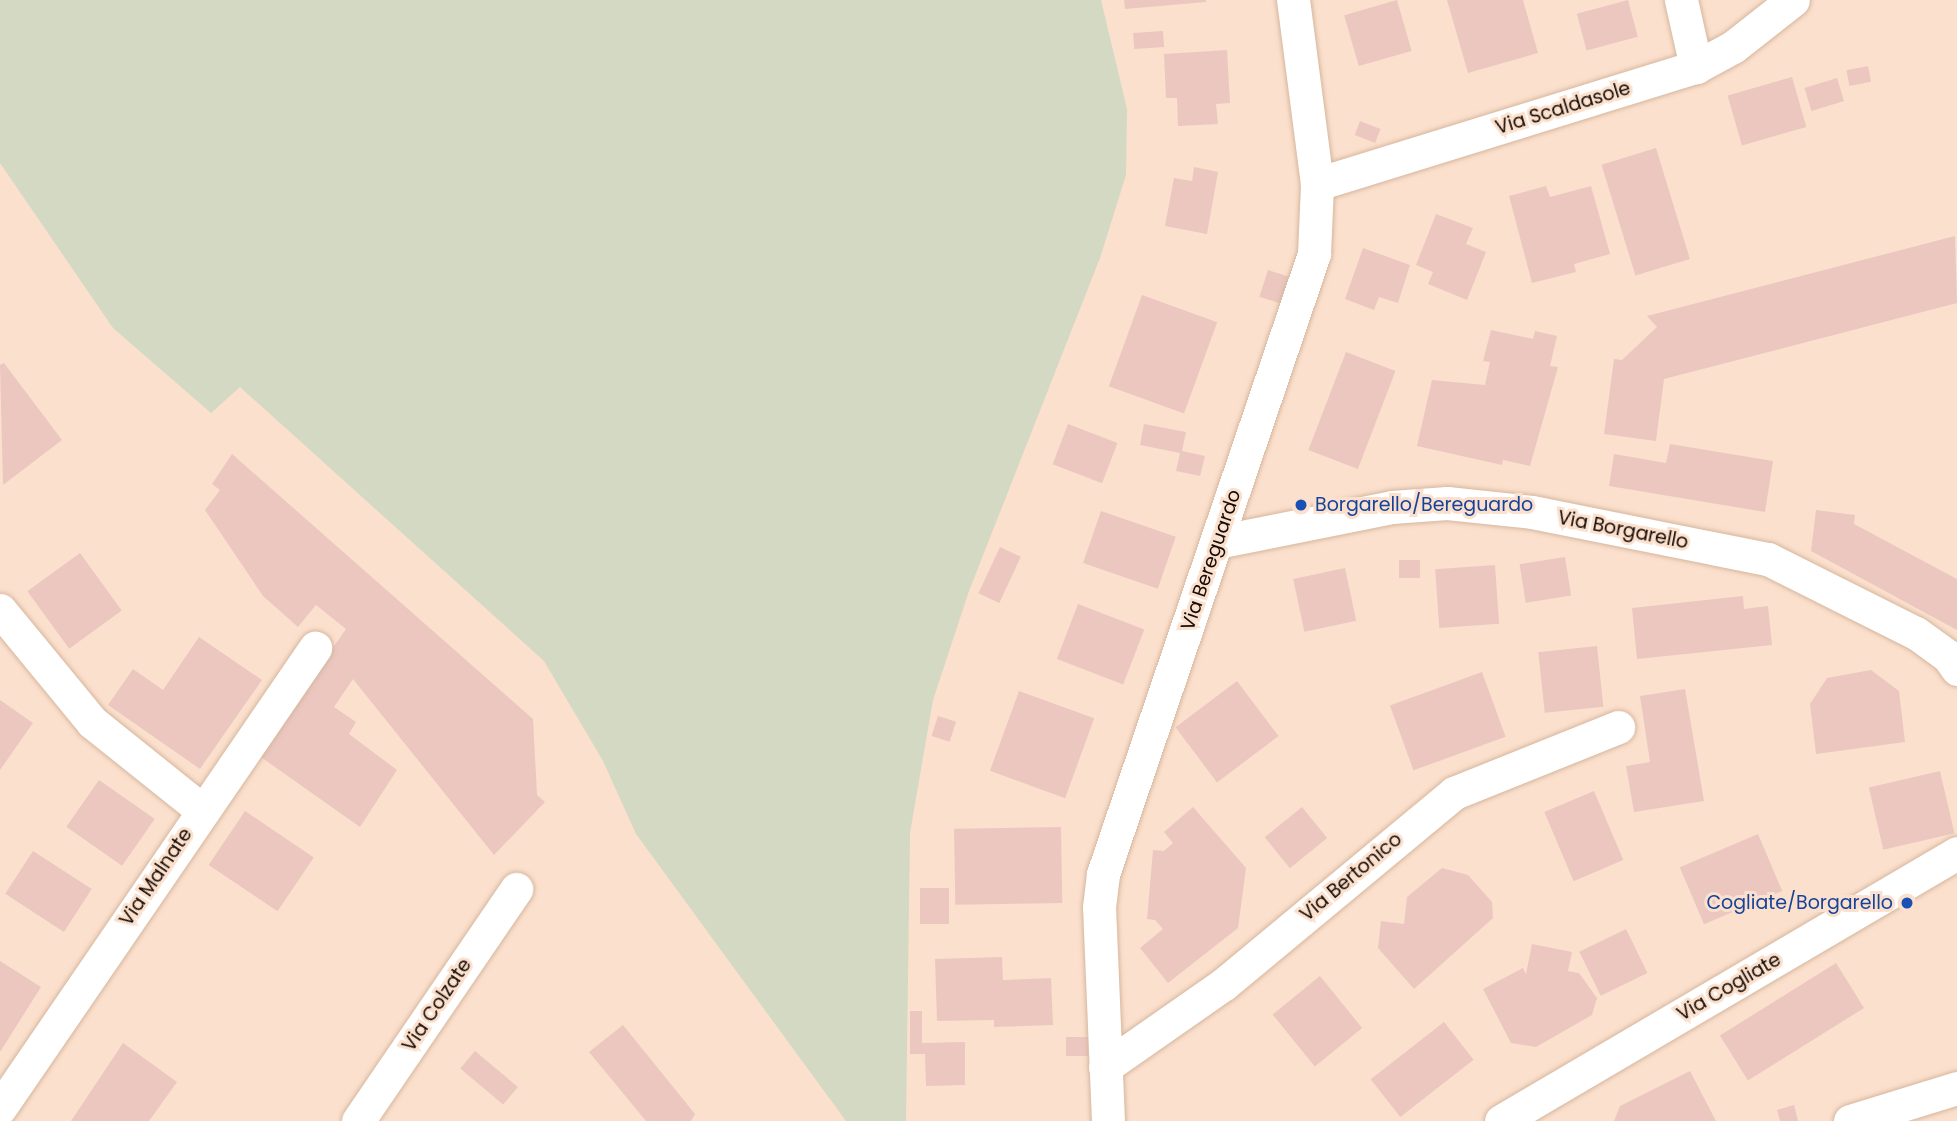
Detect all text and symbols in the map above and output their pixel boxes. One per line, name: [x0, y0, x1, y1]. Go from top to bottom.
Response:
street label: Via Scaldasole: [1493, 77, 1633, 139]
street label: Via Bereguardo: [1176, 486, 1246, 634]
place label: Borgarello/Bereguardo: [1315, 494, 1533, 516]
marker: Borgarello/Bereguardo: [1293, 497, 1309, 513]
street label: Via Borgarello: [1556, 506, 1690, 554]
street label: Via Malnate: [115, 824, 197, 930]
street label: Via Bertonico: [1296, 828, 1406, 926]
place label: Cogliate/Borgarello: [1706, 892, 1893, 914]
marker: Cogliate/Borgarello: [1899, 895, 1915, 911]
street label: Via Cogliate: [1673, 948, 1785, 1026]
street label: Via Colzate: [398, 954, 476, 1056]

